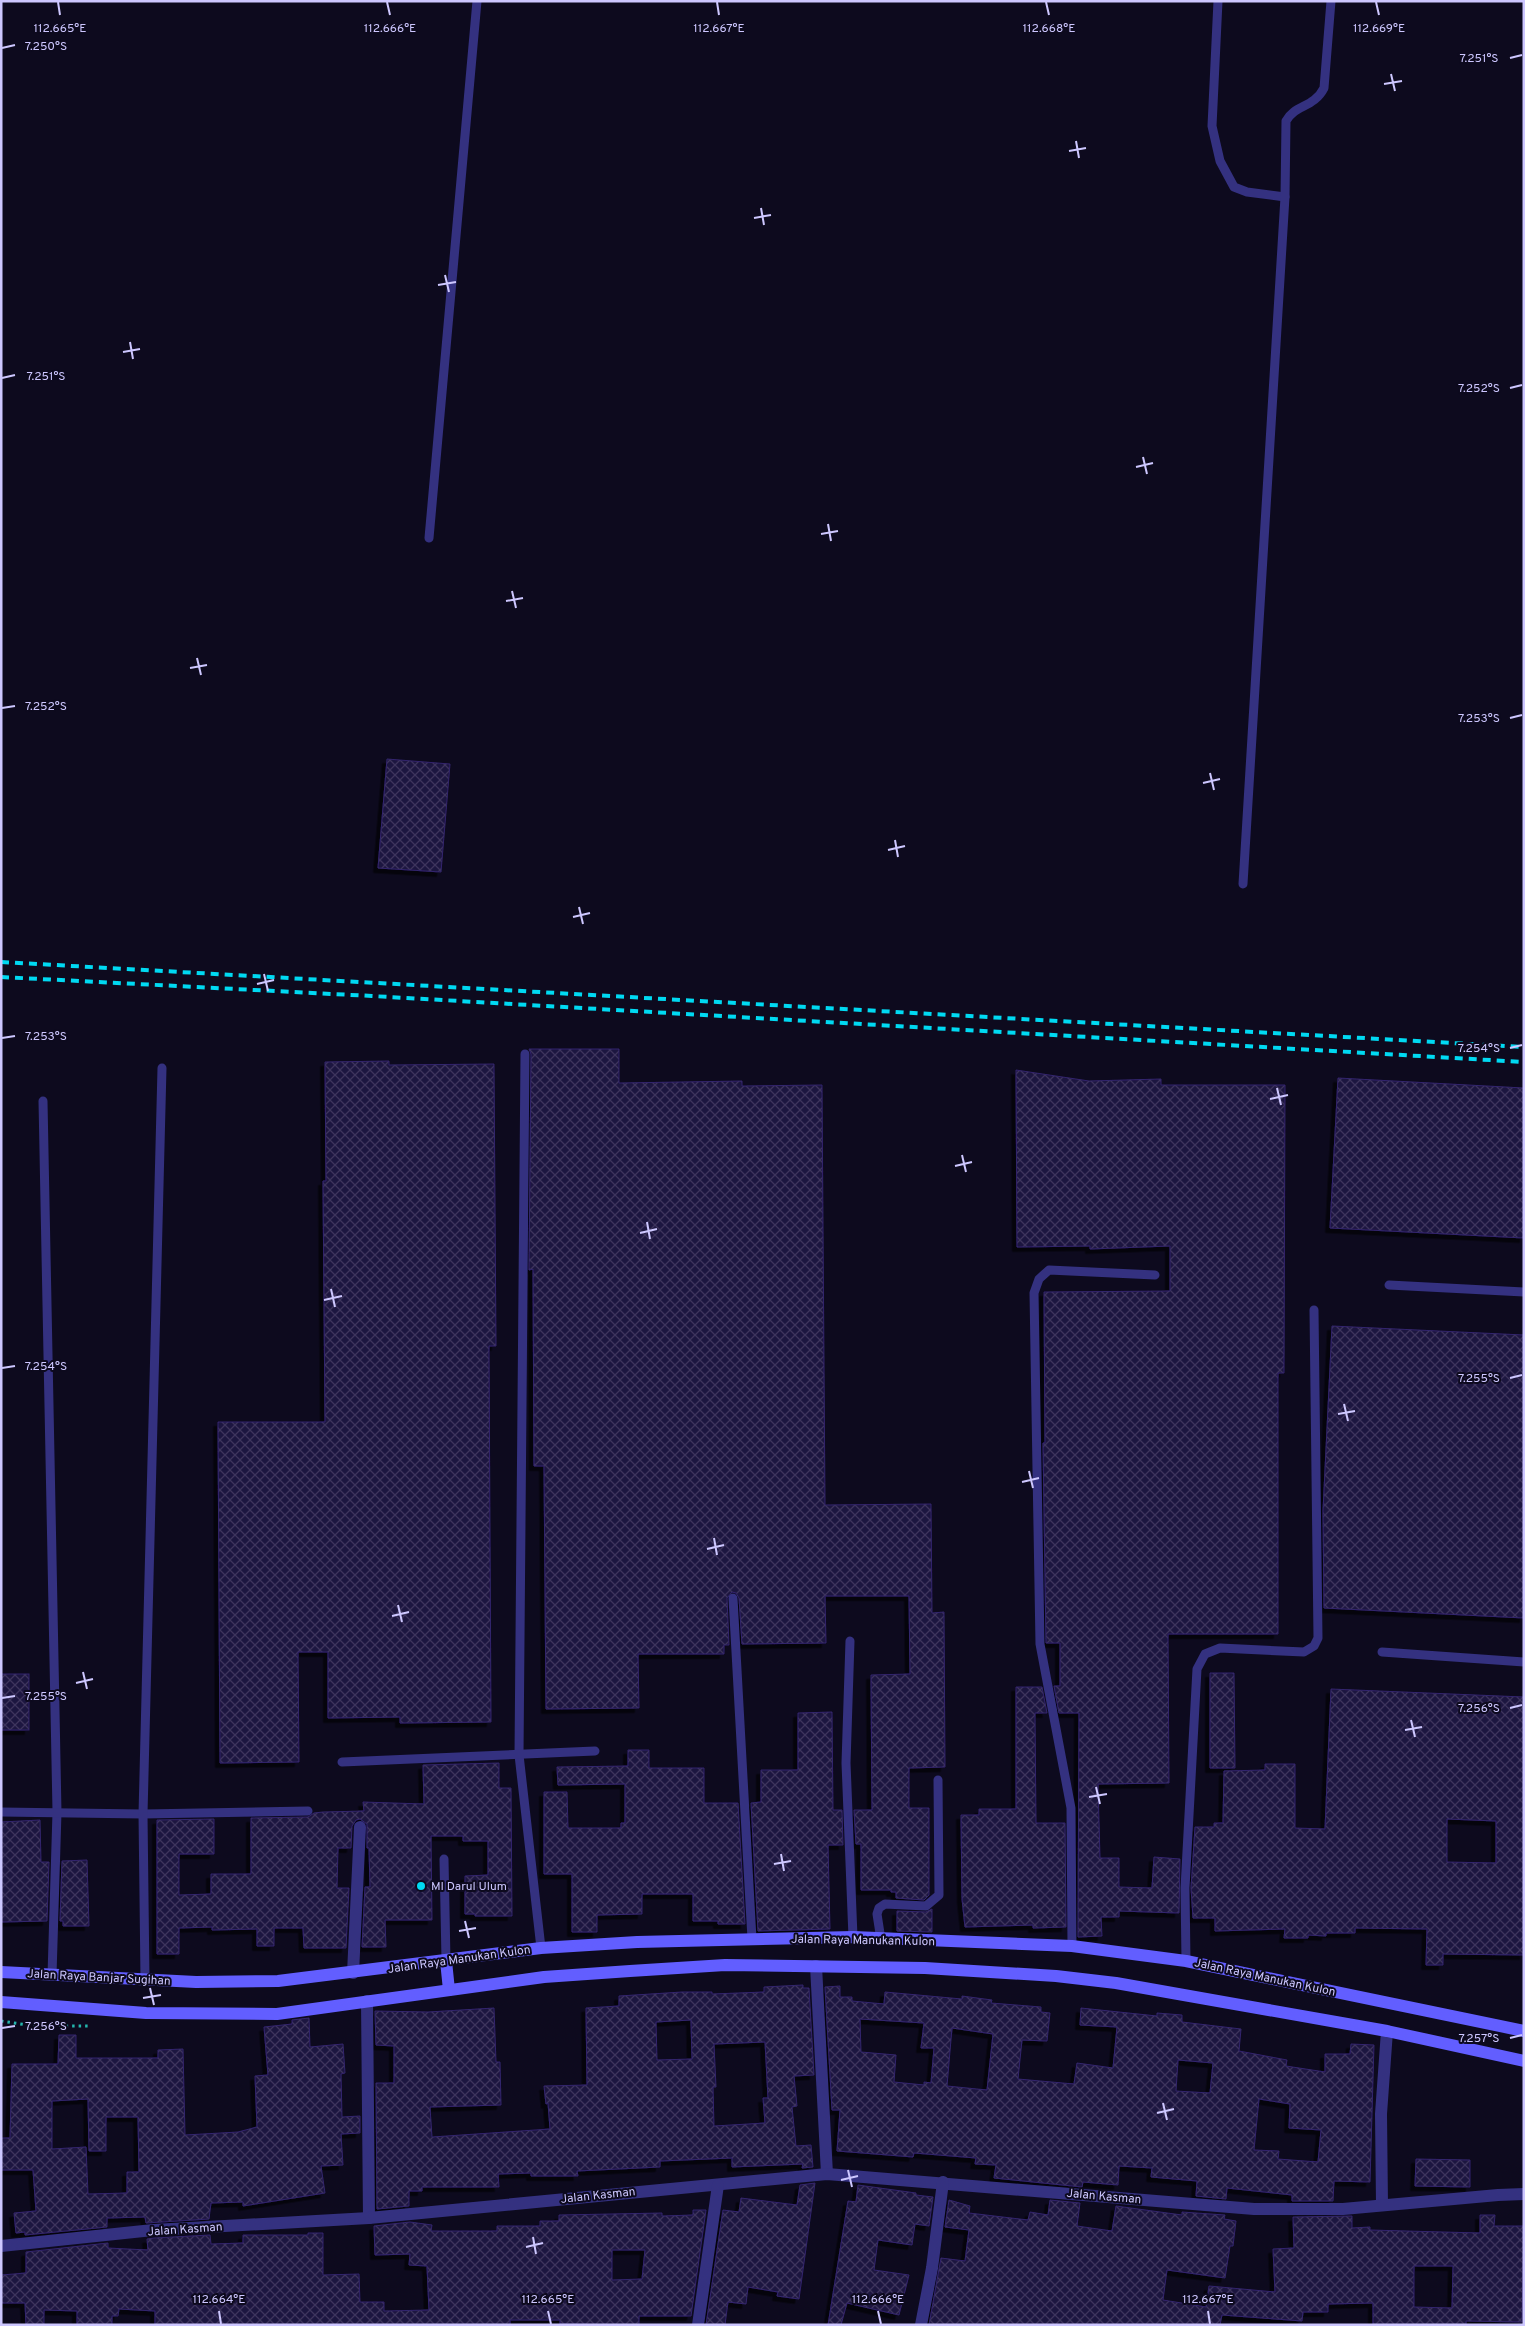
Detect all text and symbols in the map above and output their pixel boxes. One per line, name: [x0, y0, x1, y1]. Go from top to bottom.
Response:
text: 112.665°E: [34, 21, 86, 37]
text: 112.666°E: [364, 21, 416, 37]
text: 112.667°E: [693, 21, 745, 37]
text: 112.668°E: [1023, 21, 1075, 37]
text: 112.669°E: [1353, 21, 1405, 37]
text: 7.250°S: [25, 39, 67, 55]
text: 7.251°S: [1459, 51, 1499, 67]
text: 7.251°S: [26, 369, 66, 385]
text: 7.252°S: [1458, 381, 1500, 397]
text: 7.252°S: [25, 699, 67, 715]
text: 7.253°S: [1458, 711, 1500, 727]
text: 7.253°S: [25, 1029, 67, 1045]
text: 7.254°S: [1458, 1041, 1500, 1057]
text: 7.254°S: [25, 1359, 67, 1375]
text: 7.255°S: [1458, 1371, 1500, 1387]
text: 7.255°S: [25, 1689, 67, 1705]
text: 7.256°S: [1458, 1701, 1500, 1717]
place label: MI Darul Ulum: [431, 1879, 507, 1895]
marker: MI Darul Ulum: [415, 1880, 427, 1892]
street label: Jalan Raya Manukan Kulon: [791, 1932, 935, 1950]
street label: Jalan Raya Manukan Kulon: [387, 1942, 532, 1978]
street label: Jalan Raya Manukan Kulon: [1193, 1955, 1337, 2001]
street label: Jalan Raya Banjar Sugihan: [27, 1966, 171, 1990]
text: 7.256°S: [25, 2019, 67, 2035]
text: 7.257°S: [1459, 2031, 1499, 2047]
street label: Jalan Kasman: [560, 2184, 636, 2208]
street label: Jalan Kasman: [1066, 2186, 1142, 2208]
street label: Jalan Kasman: [147, 2219, 223, 2241]
text: 112.664°E: [193, 2292, 245, 2308]
text: 112.665°E: [522, 2292, 574, 2308]
text: 112.666°E: [852, 2292, 904, 2308]
text: 112.667°E: [1182, 2292, 1234, 2308]

